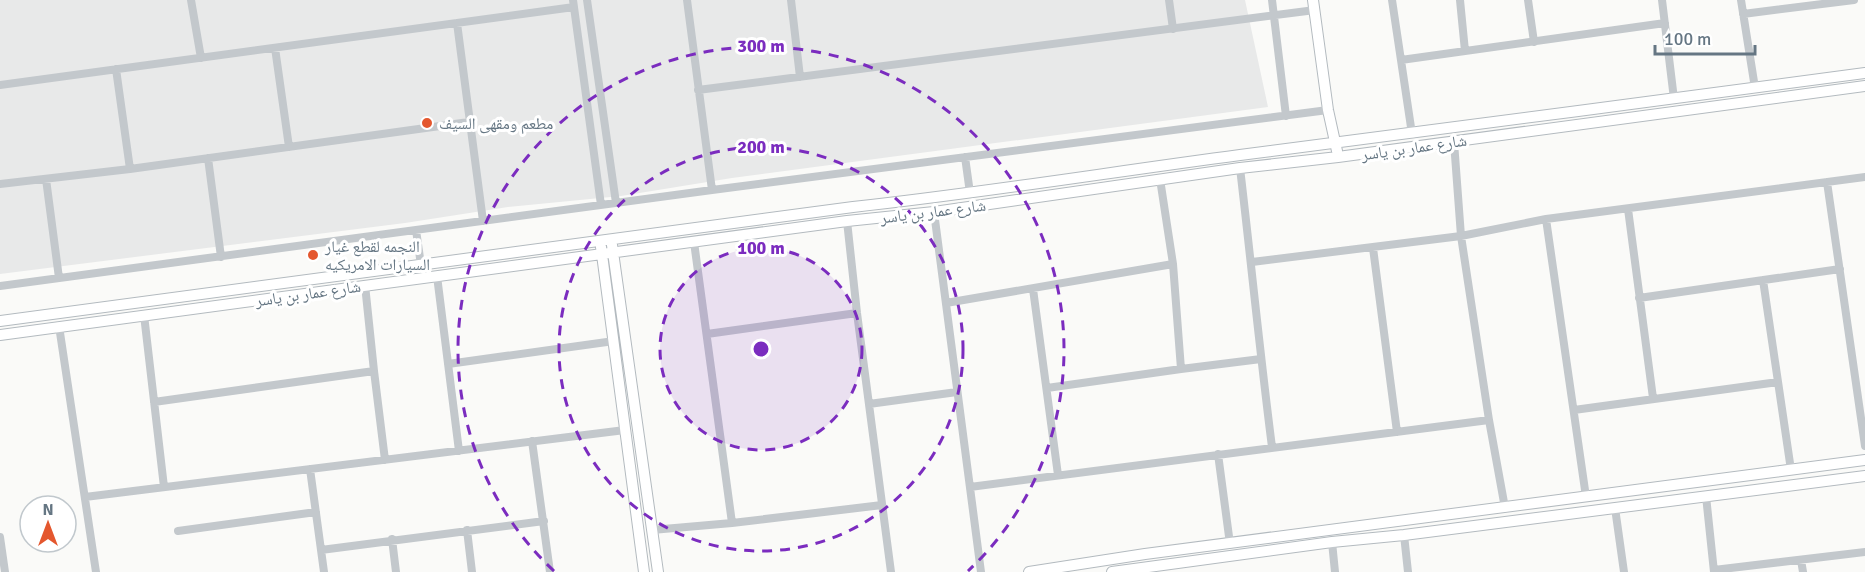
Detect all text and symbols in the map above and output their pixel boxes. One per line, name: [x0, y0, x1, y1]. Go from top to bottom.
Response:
scale bar: [1655, 18, 1756, 56]
text: 100 m: [1664, 28, 1711, 50]
text: 300 m: [737, 35, 785, 57]
place label: مطعم ومقهى السيف: [439, 114, 553, 134]
marker: مطعم ومقهى السيف: [420, 116, 434, 130]
street label: شارع عمار بن ياسر: [1359, 131, 1468, 165]
text: 200 m: [737, 136, 785, 158]
street label: شارع عمار بن ياسر: [878, 196, 987, 229]
place label: النجمه لقطع غيار السيارات الامريكيه: [324, 237, 430, 275]
text: 100 m: [737, 237, 785, 259]
marker: النجمه لقطع غيار السيارات الامريكيه: [306, 248, 320, 262]
street label: شارع عمار بن ياسر: [253, 277, 362, 311]
centre of rings: [751, 339, 771, 359]
north arrow: [18, 494, 78, 554]
text: N: [42, 500, 54, 520]

